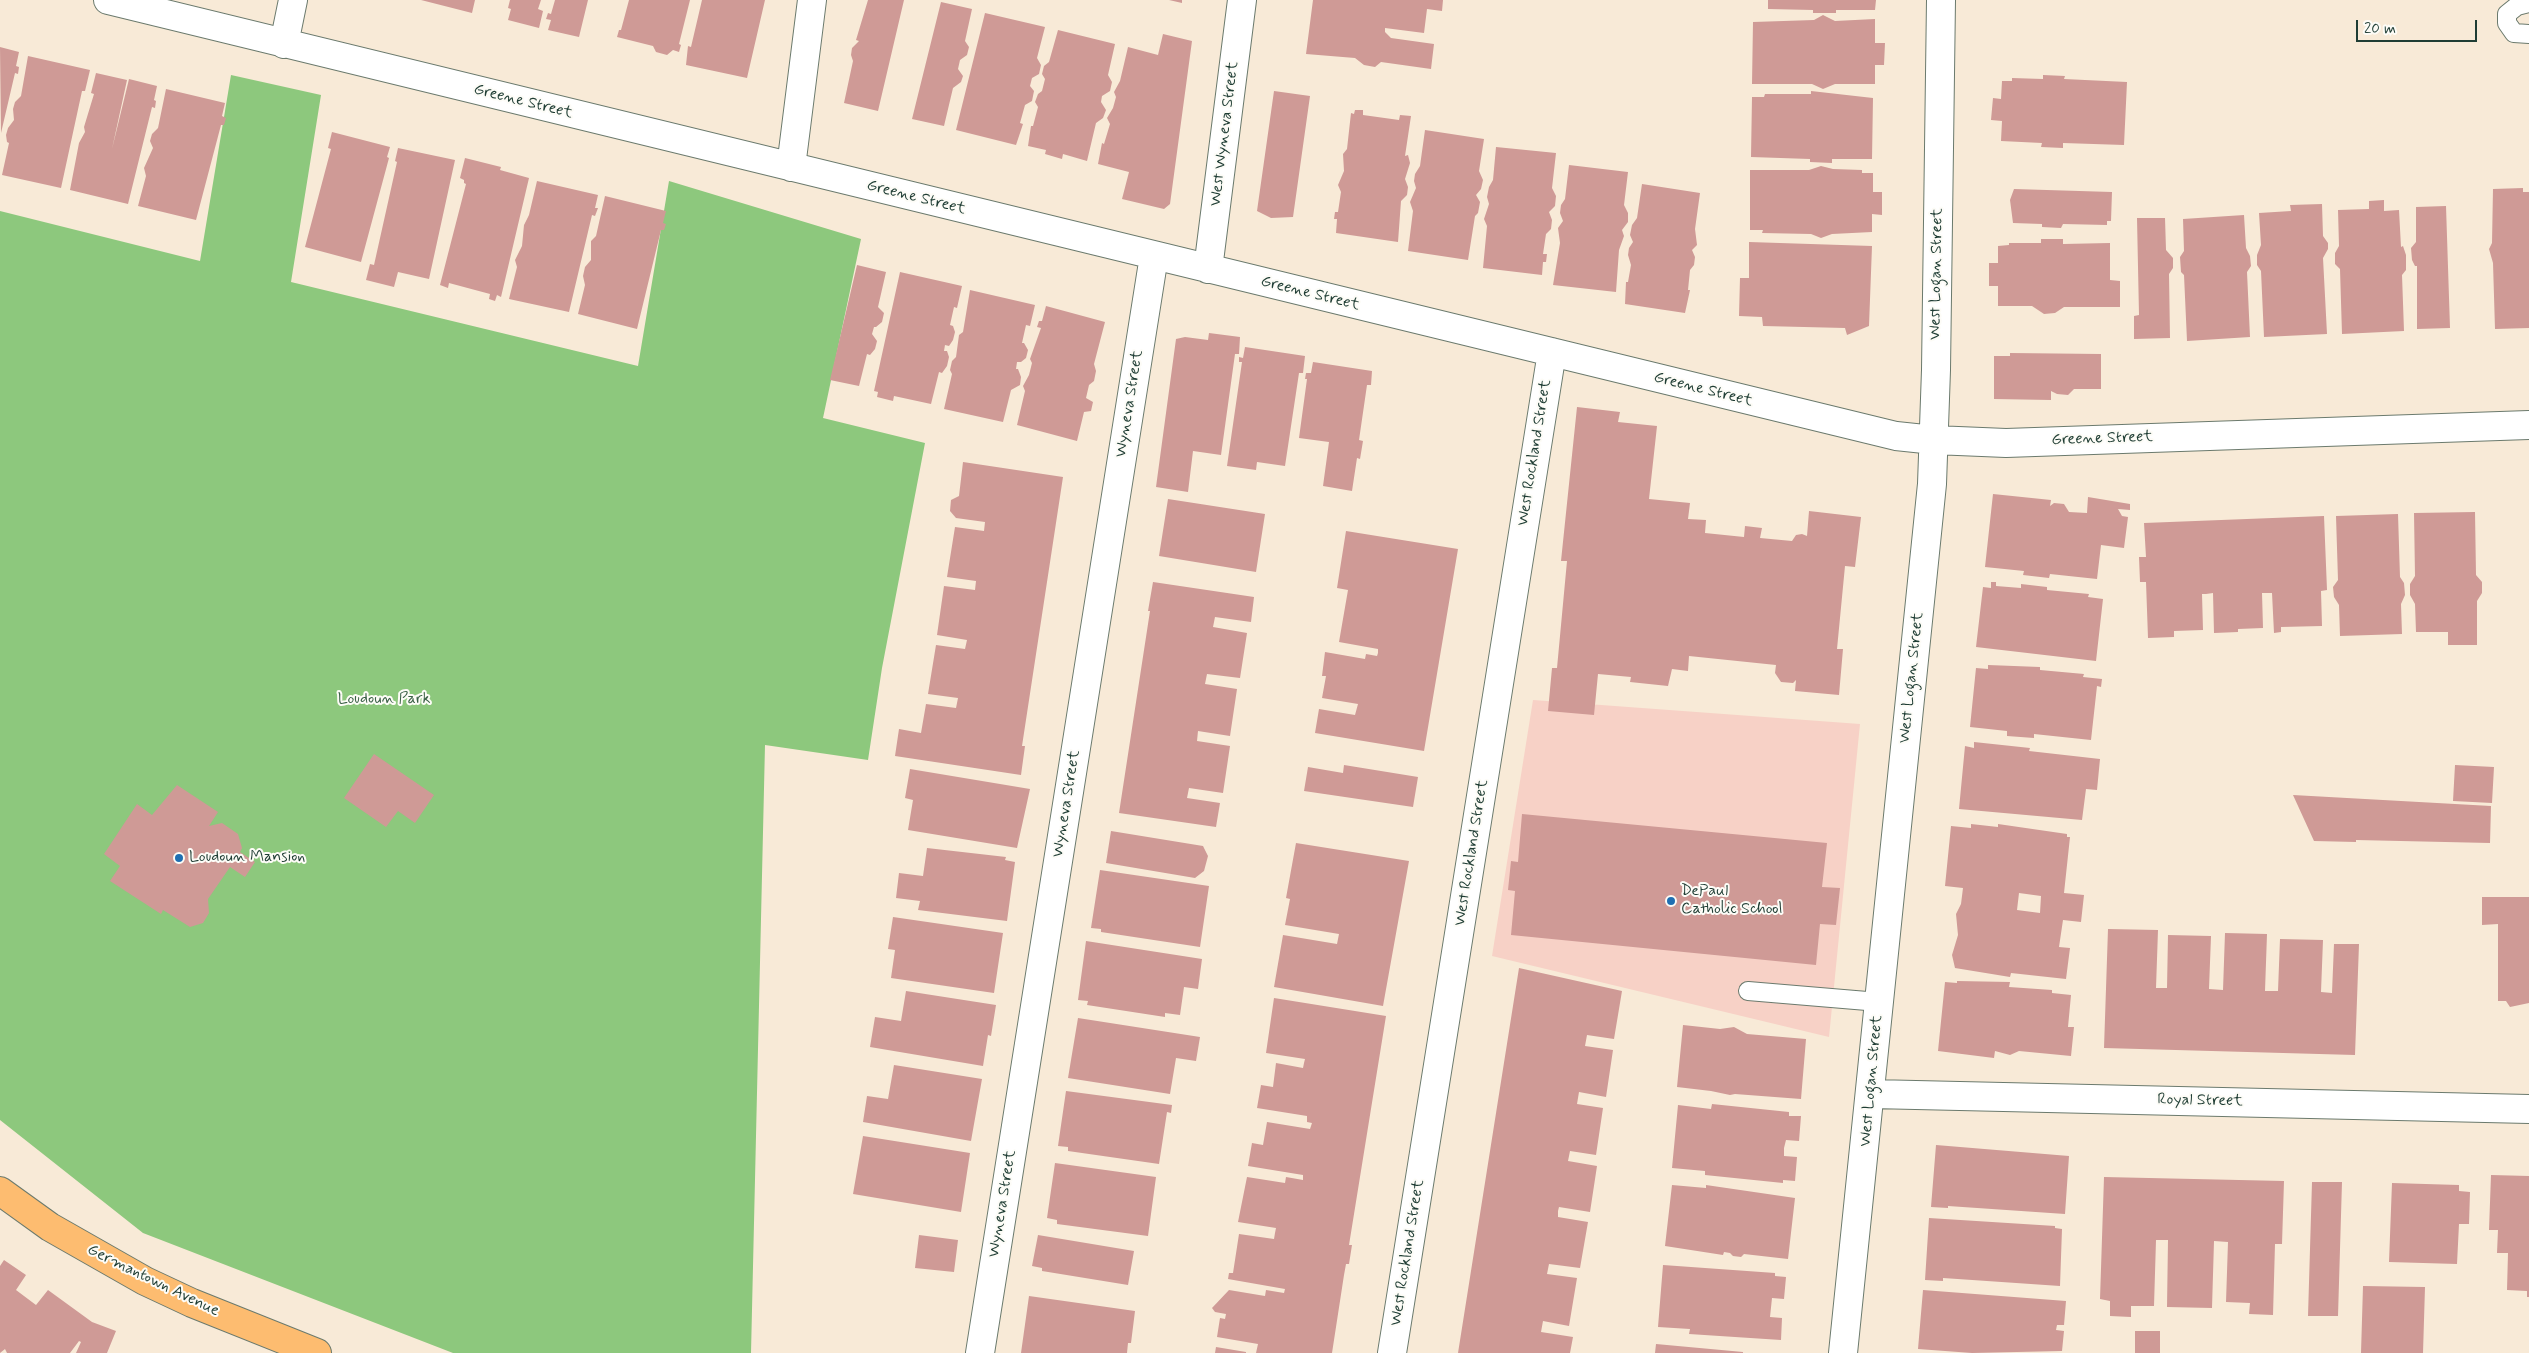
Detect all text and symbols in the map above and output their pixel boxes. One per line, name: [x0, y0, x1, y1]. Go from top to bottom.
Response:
scale bar: [2359, 10, 2480, 42]
text: 20 m: [2364, 19, 2396, 39]
street label: West Wyneva Street: [1207, 61, 1243, 207]
street label: Greene Street: [471, 80, 575, 124]
street label: Greene Street: [864, 176, 968, 220]
street label: West Logan Street: [1926, 208, 1948, 340]
street label: Greene Street: [1258, 272, 1362, 316]
street label: Wyneva Street: [1112, 349, 1148, 459]
street label: Greene Street: [1651, 368, 1755, 412]
street label: West Rockland Street: [1514, 379, 1556, 527]
street label: Greene Street: [2051, 428, 2153, 450]
street label: West Logan Street: [1896, 612, 1928, 744]
park label: Loudoun Park: [338, 690, 430, 710]
street label: Wyneva Street: [1049, 749, 1085, 859]
street label: West Rockland Street: [1451, 779, 1493, 927]
place label: Loudoun Mansion: [189, 848, 305, 868]
marker: Loudoun Mansion: [173, 852, 185, 864]
place label: DePaul Catholic School: [1681, 882, 1783, 920]
marker: DePaul Catholic School: [1665, 895, 1677, 907]
street label: West Logan Street: [1857, 1015, 1887, 1147]
street label: Royal Street: [2157, 1091, 2243, 1111]
street label: Wyneva Street: [985, 1149, 1021, 1259]
street label: West Rockland Street: [1387, 1179, 1429, 1327]
street label: Germantown Avenue: [84, 1241, 222, 1321]

